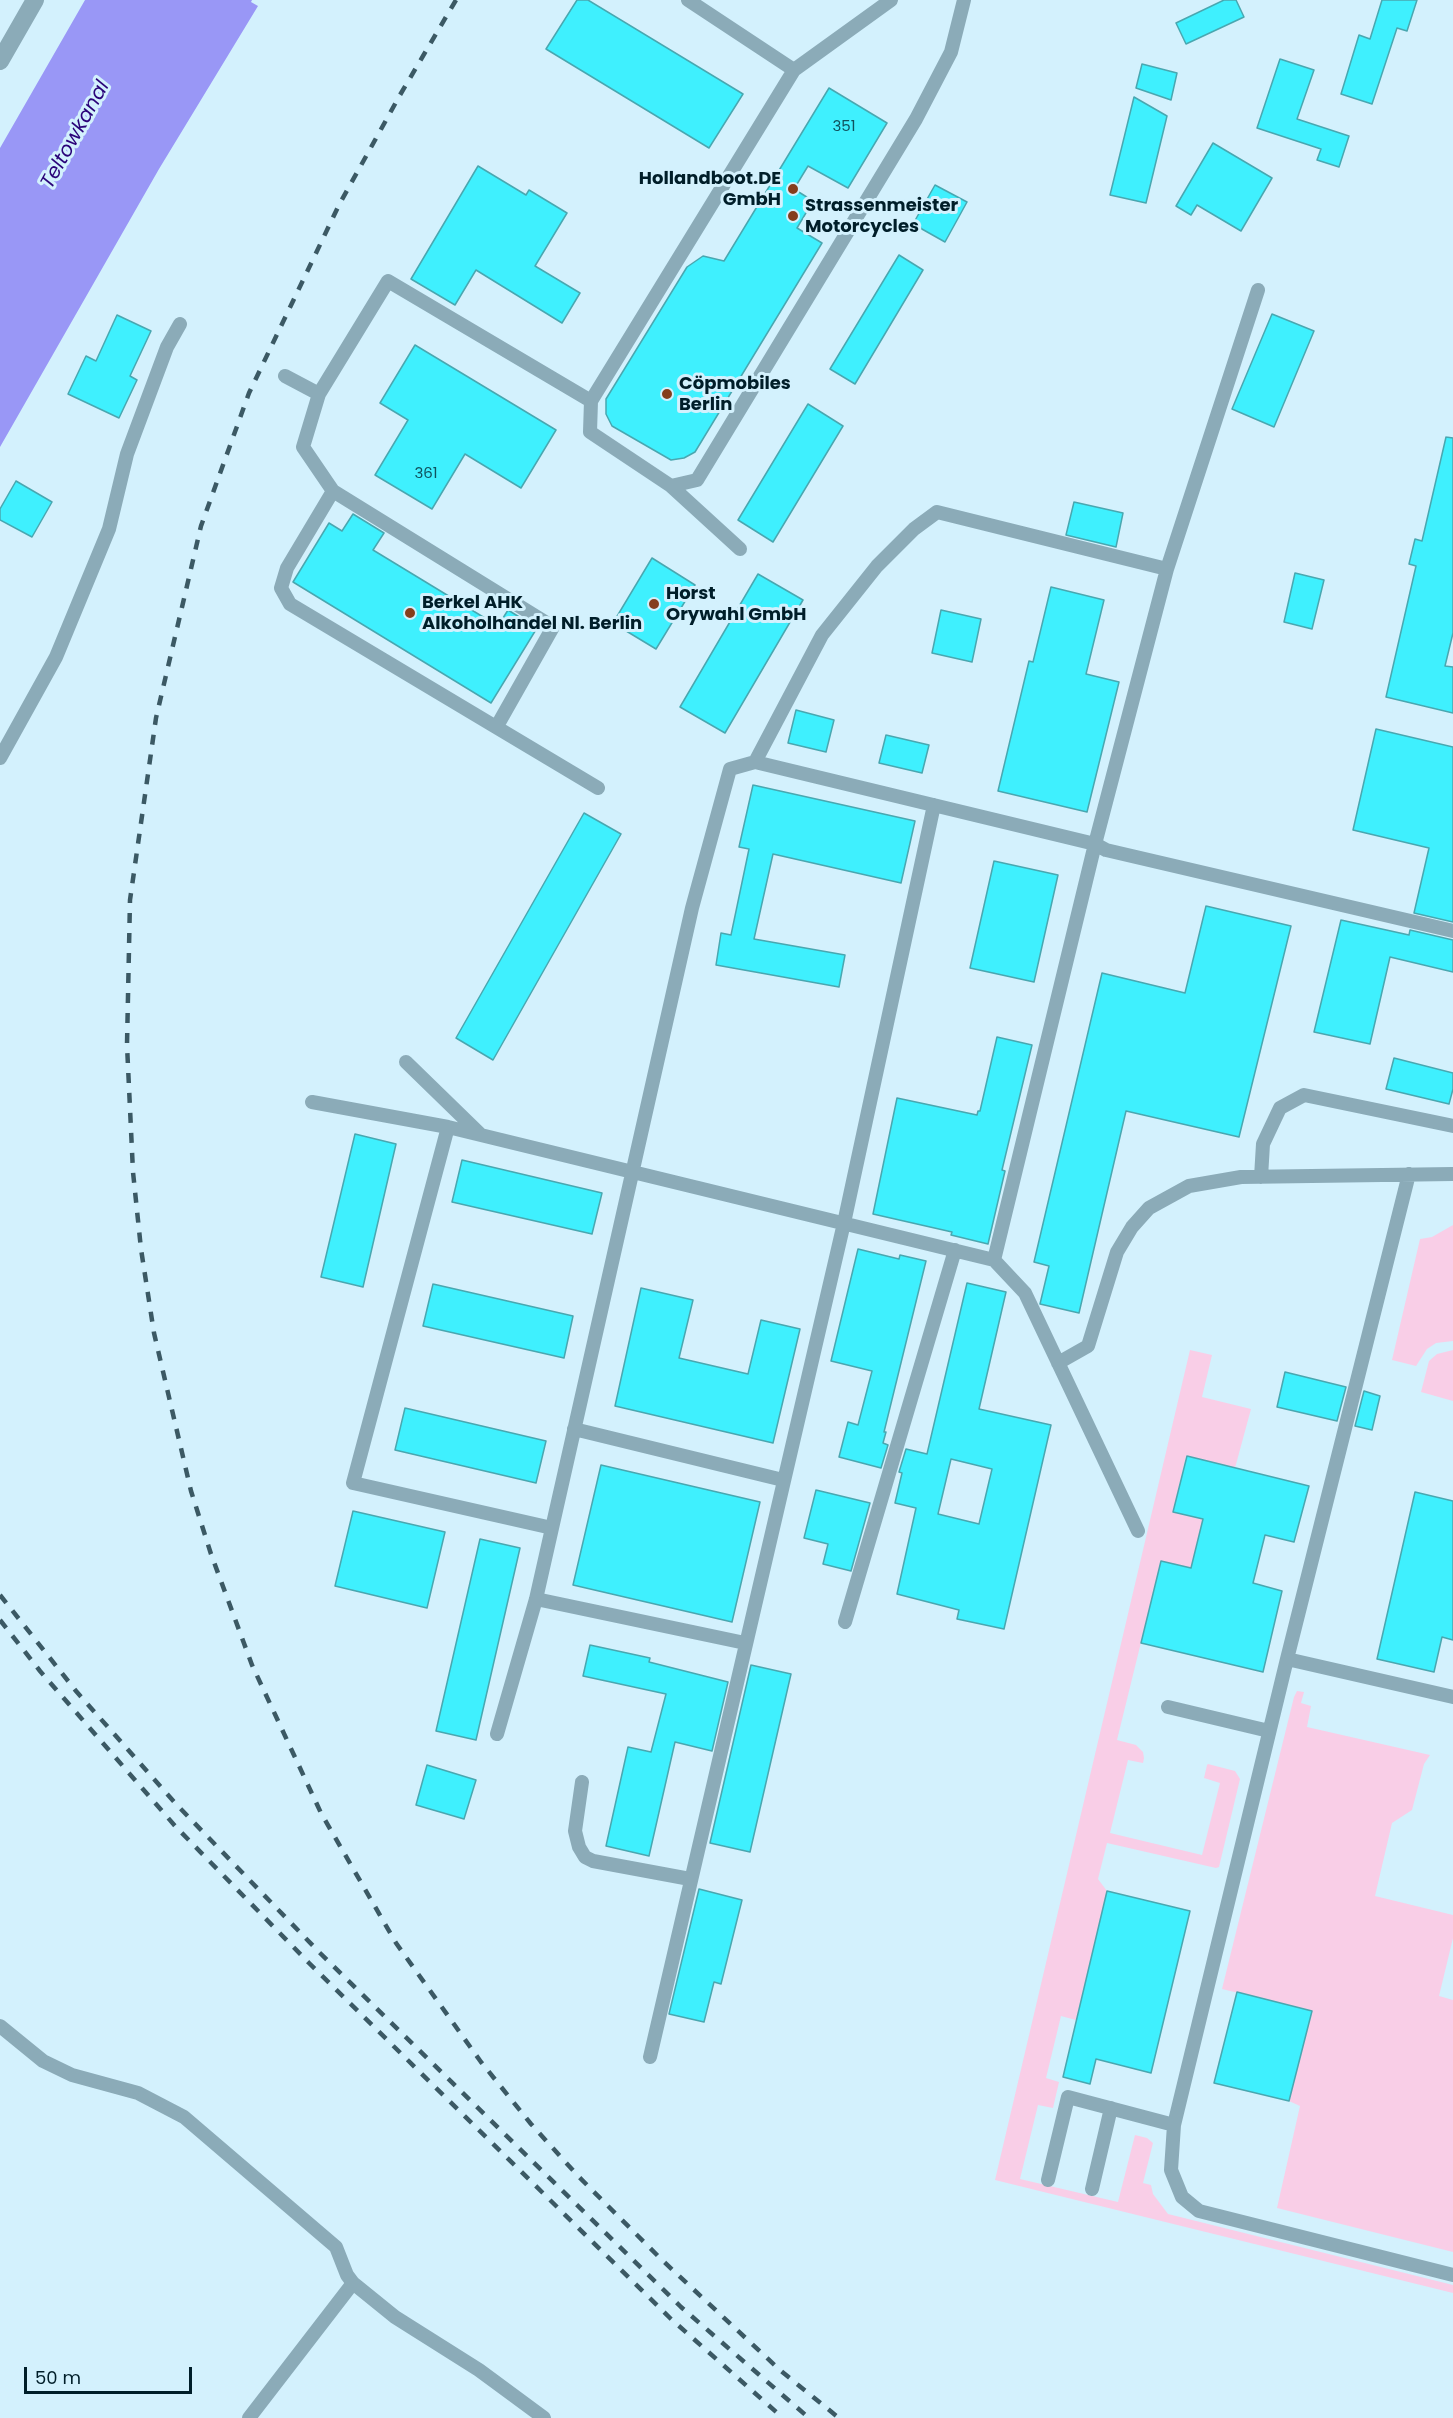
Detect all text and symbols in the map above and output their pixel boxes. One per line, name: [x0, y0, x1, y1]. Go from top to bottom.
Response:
water label: Teltowkanal: [36, 77, 116, 193]
house number: 351: [832, 118, 856, 136]
place label: Hollandboot.DE GmbH: [639, 168, 781, 210]
marker: Hollandboot.DE GmbH: [786, 182, 800, 196]
place label: Strassenmeister Motorcycles: [805, 195, 958, 238]
marker: Strassenmeister Motorcycles: [786, 209, 800, 223]
place label: Cöpmobiles Berlin: [679, 373, 791, 416]
marker: Cöpmobiles Berlin: [660, 387, 674, 401]
house number: 361: [414, 465, 438, 483]
place label: Horst Orywahl GmbH: [666, 583, 806, 626]
place label: Berkel AHK Alkoholhandel Nl. Berlin: [422, 592, 642, 634]
marker: Horst Orywahl GmbH: [647, 597, 661, 611]
marker: Berkel AHK Alkoholhandel Nl. Berlin: [403, 606, 417, 620]
scale bar: [27, 2355, 195, 2393]
text: 50 m: [35, 2365, 81, 2390]

